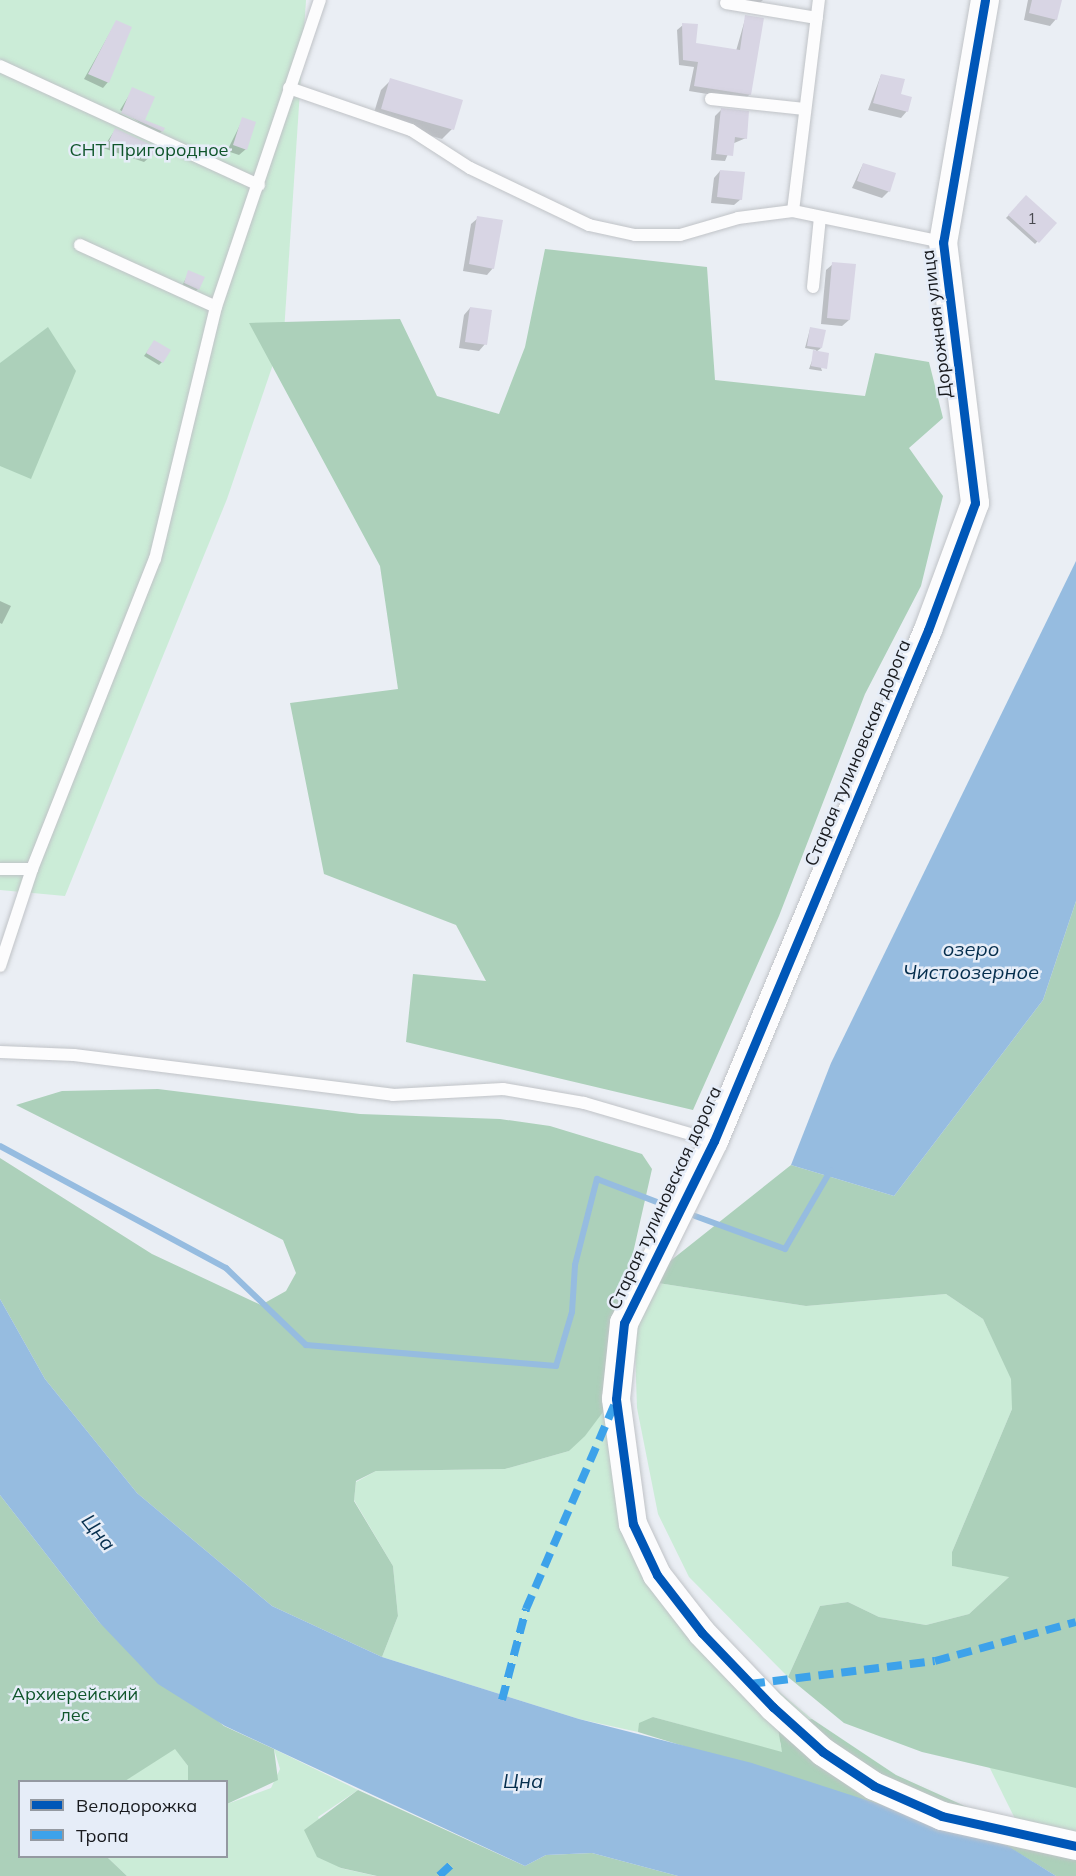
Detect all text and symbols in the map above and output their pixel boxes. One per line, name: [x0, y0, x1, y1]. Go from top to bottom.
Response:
park label: СНТ Пригородное: [69, 139, 229, 161]
house number: 1: [1028, 210, 1036, 228]
street label: Дорожная улица: [917, 248, 957, 400]
street label: Старая тулиновская дорога: [800, 636, 916, 870]
water label: озеро Чистоозерное: [903, 936, 1039, 983]
street label: Старая тулиновская дорога: [604, 1083, 726, 1313]
water label: Цна: [77, 1509, 121, 1555]
park label: Архиерейский лес: [12, 1684, 138, 1726]
water label: Цна: [503, 1768, 543, 1792]
legend: [18, 1780, 228, 1858]
text: Велодорожка: [76, 1794, 197, 1817]
text: Тропа: [76, 1824, 129, 1847]

